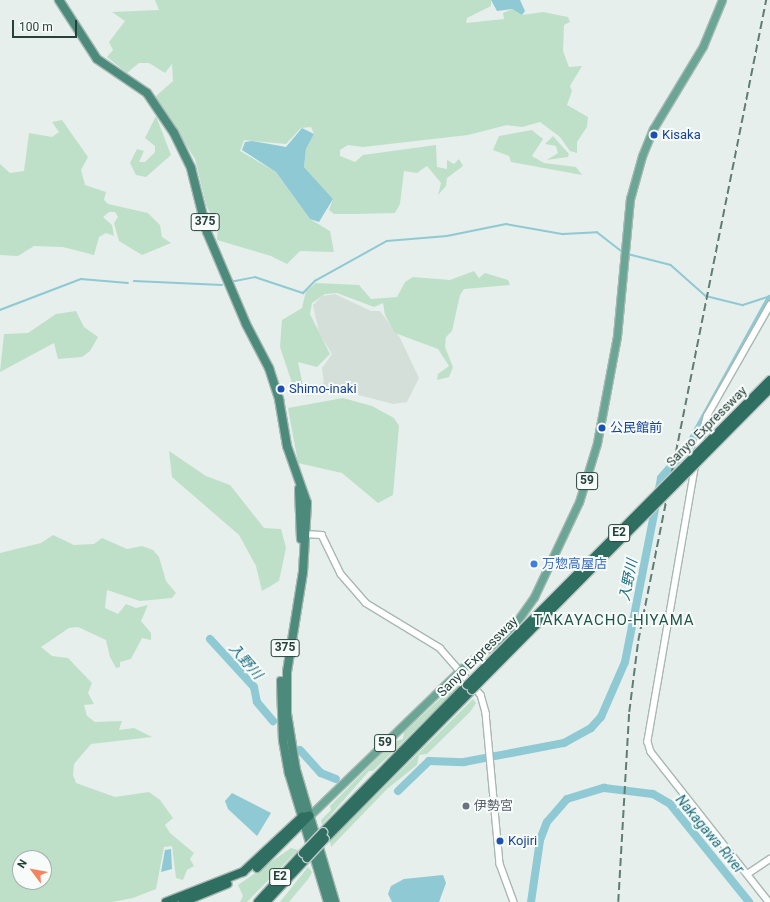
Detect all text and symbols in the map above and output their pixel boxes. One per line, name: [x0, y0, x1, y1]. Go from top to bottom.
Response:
scale bar: [14, 12, 79, 38]
text: 100 m: [19, 20, 53, 34]
place label: Kisaka: [662, 127, 701, 143]
marker: Kisaka: [649, 130, 659, 140]
road number: 375: [190, 212, 220, 232]
place label: Shimo-inaki: [289, 381, 357, 397]
marker: Shimo-inaki: [276, 384, 286, 394]
street label: Sanyo Expressway: [664, 384, 750, 470]
place label: 公民館前: [610, 420, 662, 436]
marker: 公民館前: [597, 423, 607, 433]
road number: 59: [576, 471, 598, 491]
road number: E2: [608, 523, 630, 543]
place label: 万惣高屋店: [542, 556, 607, 572]
water label: 入野川: [616, 558, 640, 602]
marker: 万惣高屋店: [529, 559, 539, 569]
district label: TAKAYACHO-HIYAMA: [533, 612, 695, 630]
street label: Sanyo Expressway: [435, 614, 521, 700]
road number: 375: [270, 638, 300, 658]
water label: 入野川: [226, 640, 266, 682]
road number: 59: [374, 733, 396, 753]
water label: Nakagawa River: [672, 791, 748, 877]
place label: 伊勢宮: [474, 798, 513, 814]
marker: 伊勢宮: [461, 801, 471, 811]
place label: Kojiri: [508, 833, 537, 849]
marker: Kojiri: [495, 836, 505, 846]
north arrow: [12, 850, 52, 890]
text: N: [15, 857, 30, 871]
road number: E2: [269, 867, 291, 887]

